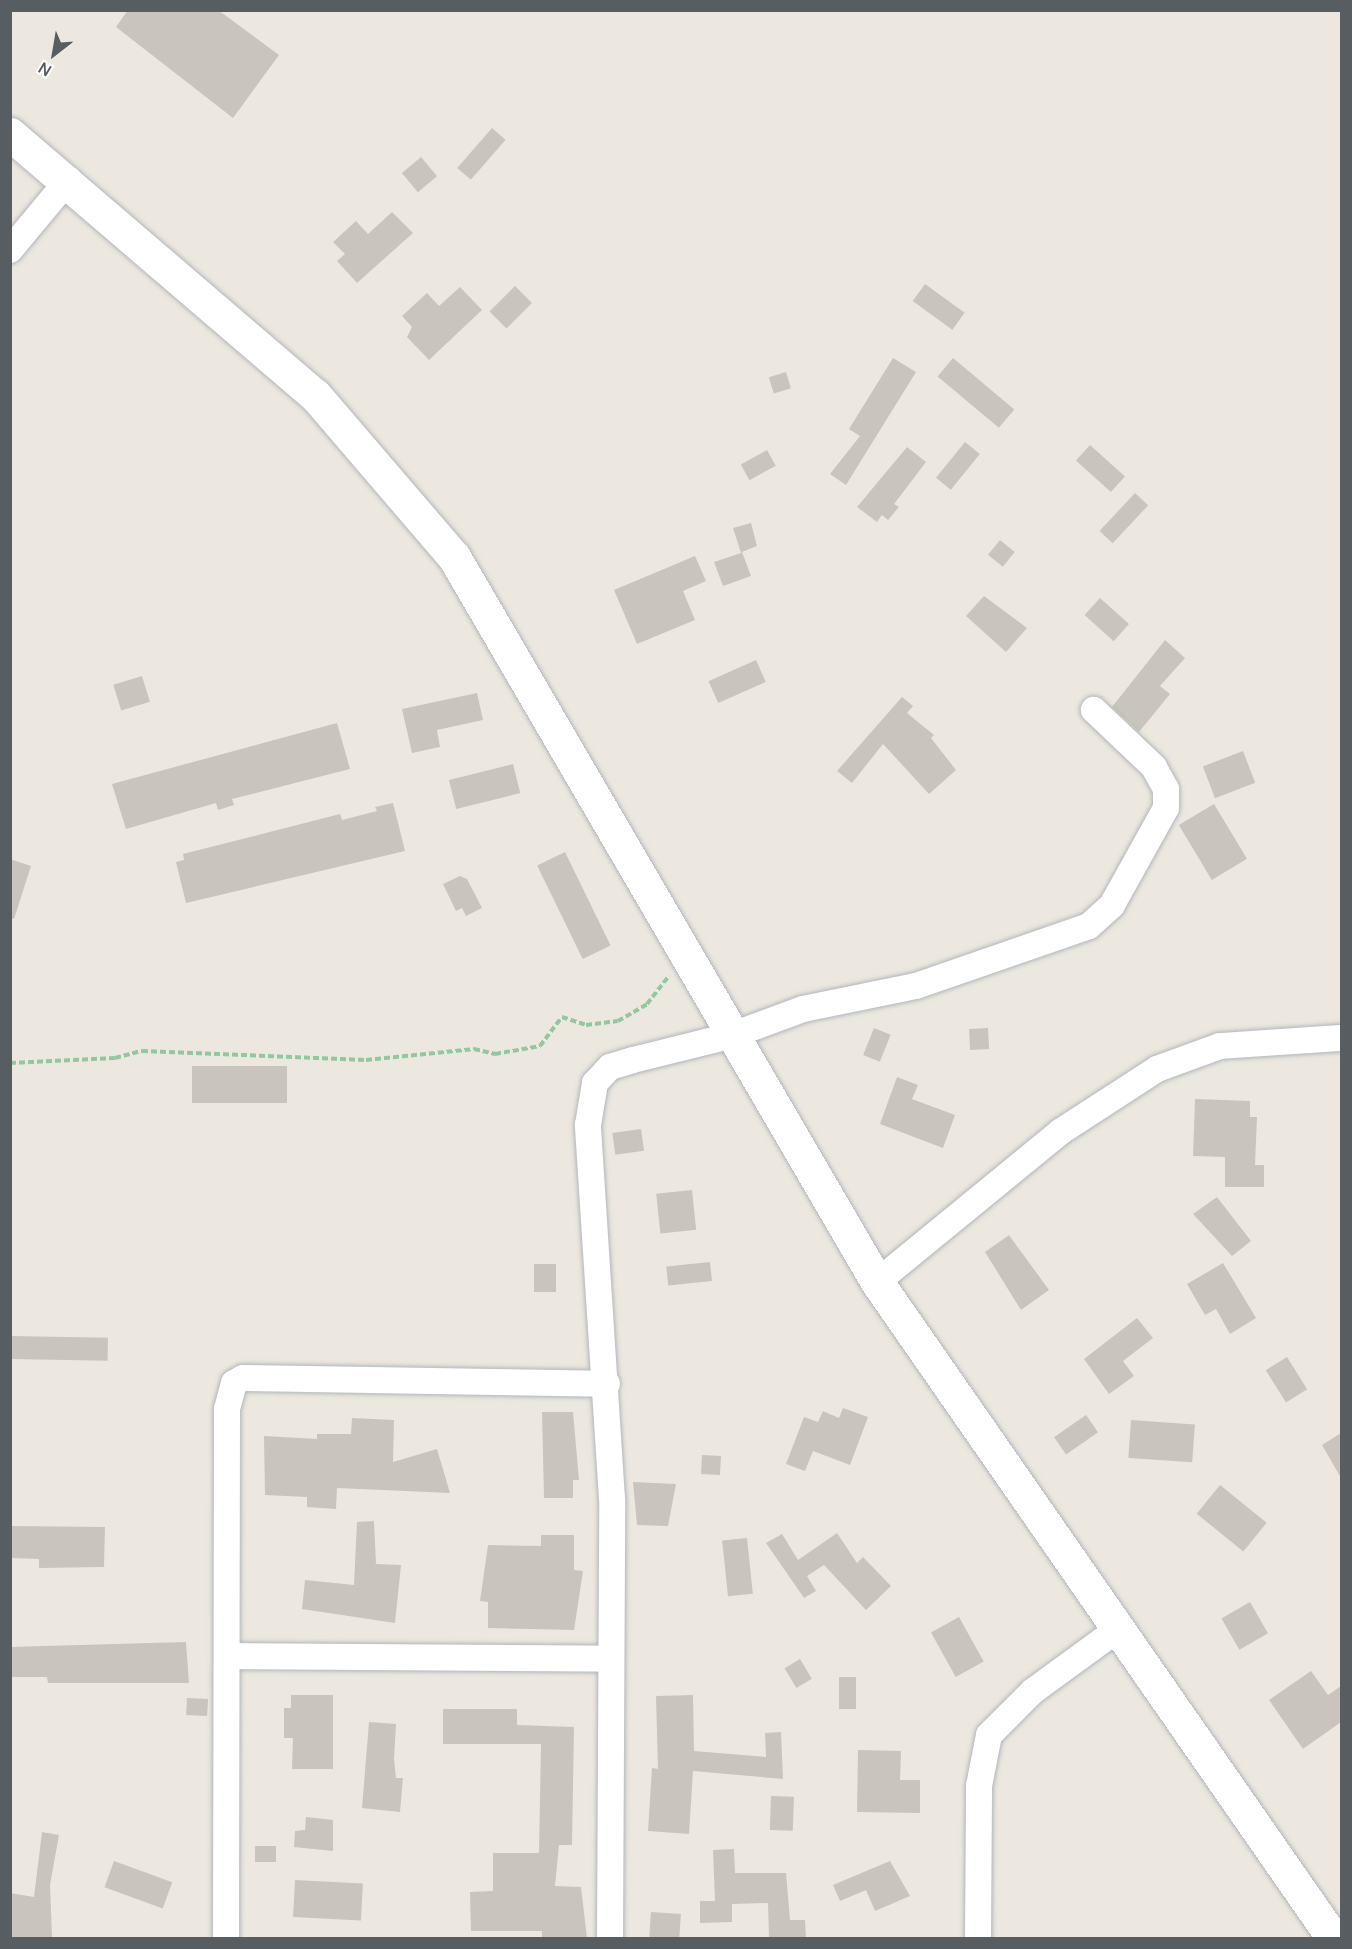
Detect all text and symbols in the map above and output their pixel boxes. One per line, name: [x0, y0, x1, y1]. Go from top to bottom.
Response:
north arrow: [24, 24, 84, 84]
text: N: [34, 57, 55, 82]

